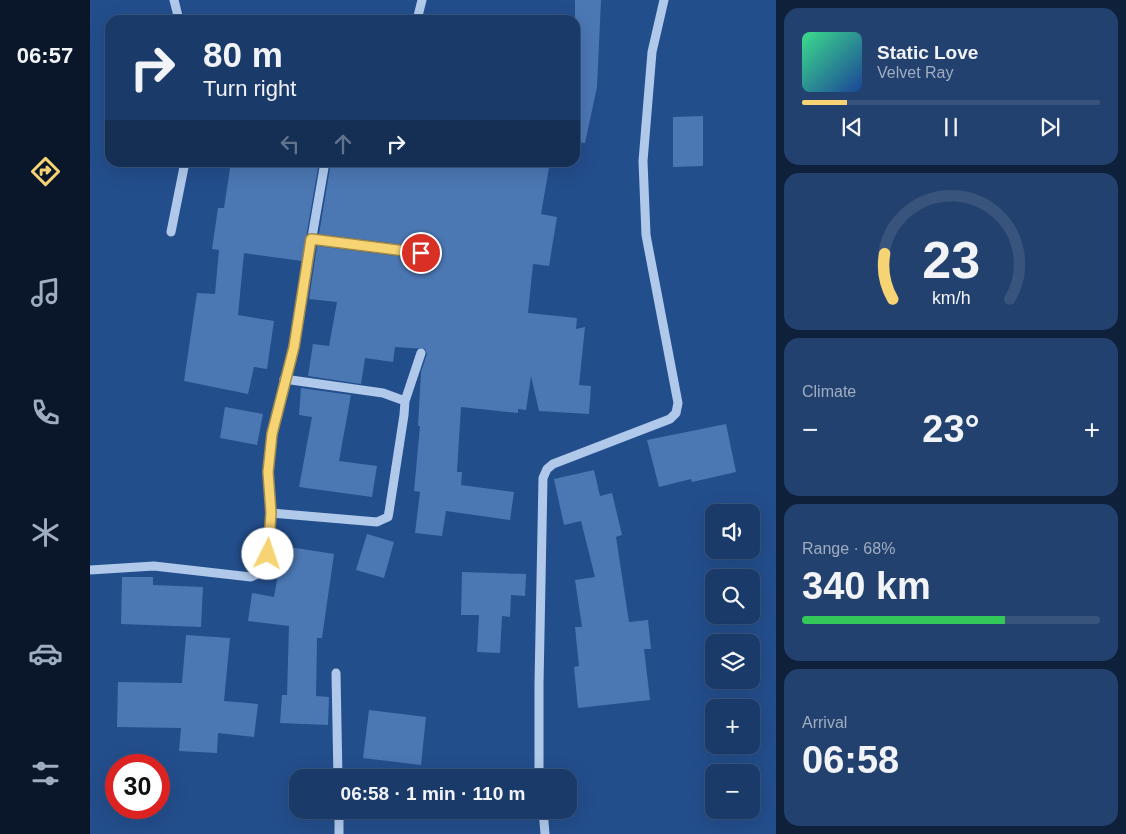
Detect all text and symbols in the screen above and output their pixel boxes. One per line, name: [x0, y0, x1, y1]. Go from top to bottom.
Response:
icon: right: [120, 35, 185, 100]
text: 80 m: [203, 35, 283, 74]
text: Static Love: [877, 42, 978, 63]
text: 06:57: [17, 43, 73, 68]
text: Velvet Ray: [877, 64, 953, 81]
text: Turn right: [203, 76, 296, 101]
icon: previous: [838, 113, 866, 141]
icon: pause: [937, 113, 965, 141]
icon: next: [1036, 113, 1064, 141]
icon: left: [276, 130, 304, 158]
icon: ahead: [329, 130, 357, 158]
icon: right: [382, 130, 410, 158]
icon: directions: [28, 154, 63, 189]
text: 23: [922, 231, 980, 289]
pin: [400, 232, 442, 274]
icon: arrive: [407, 239, 435, 267]
icon: music: [28, 275, 63, 310]
text: km/h: [932, 288, 970, 308]
text: Climate: [802, 383, 856, 400]
icon: phone: [28, 395, 63, 430]
text: 23°: [922, 408, 980, 450]
text: −: [802, 414, 818, 445]
text: +: [1084, 414, 1100, 445]
map controls: [705, 504, 760, 819]
button: sound: [705, 504, 760, 559]
icon: climate: [28, 515, 63, 550]
position arrow: [241, 527, 293, 579]
text: Range · 68%: [802, 540, 895, 557]
text: 340 km: [802, 565, 931, 607]
button: search: [705, 569, 760, 624]
button: layers: [705, 634, 760, 689]
icon: car: [28, 636, 63, 671]
button: +: [705, 699, 760, 754]
text: Arrival: [802, 714, 847, 731]
text: 06:58: [802, 739, 899, 781]
speed limit sign: 30: [105, 754, 170, 819]
icon: filters: [28, 756, 63, 791]
button: −: [705, 764, 760, 819]
text: 06:58 · 1 min · 110 m: [341, 783, 525, 804]

